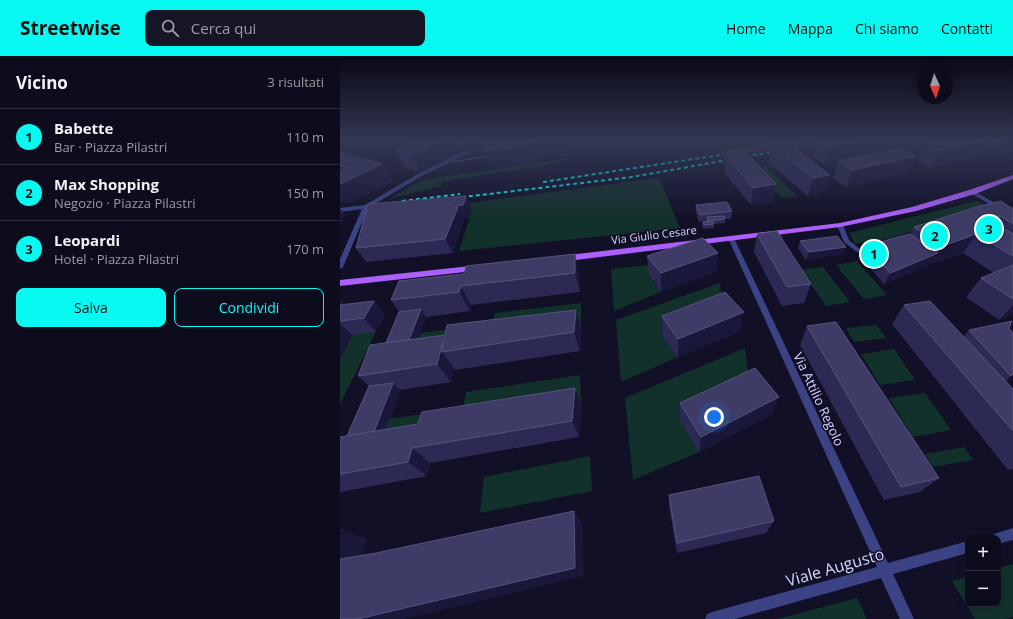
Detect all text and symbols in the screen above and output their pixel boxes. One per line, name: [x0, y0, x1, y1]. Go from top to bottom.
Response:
search box: [145, 10, 425, 46]
text: Streetwise: [20, 15, 121, 41]
icon: search: [159, 17, 181, 39]
text: Cerca qui: [191, 18, 256, 38]
text: Home: [726, 19, 766, 38]
text: Mappa: [788, 19, 833, 38]
text: Chi siamo: [855, 19, 919, 38]
text: Contatti: [941, 19, 993, 38]
north arrow: [917, 68, 953, 104]
text: Vicino: [16, 71, 68, 94]
text: 3 risultati: [267, 73, 324, 91]
text: Babette: [54, 118, 113, 138]
text: 1: [25, 128, 33, 146]
text: 110 m: [286, 128, 324, 146]
text: Bar · Piazza Pilastri: [54, 138, 167, 156]
text: Max Shopping: [54, 174, 159, 194]
text: 2: [25, 184, 33, 202]
text: 150 m: [286, 184, 324, 202]
text: Negozio · Piazza Pilastri: [54, 194, 195, 212]
pin: 3: [976, 214, 1002, 244]
pin: 2: [922, 221, 948, 251]
street label: Via Giulio Cesare: [610, 222, 698, 247]
text: Leopardi: [54, 230, 120, 250]
pin: 1: [861, 239, 887, 269]
text: 3: [25, 240, 33, 258]
text: 170 m: [286, 240, 324, 258]
text: Hotel · Piazza Pilastri: [54, 250, 179, 268]
button: Salva: [16, 288, 166, 327]
button: Condividi: [174, 288, 324, 327]
street label: Via Attilio Regolo: [789, 349, 849, 449]
your location: [704, 407, 724, 427]
map controls: [965, 535, 1001, 607]
button: +: [965, 535, 1001, 571]
street label: Viale Augusto: [783, 543, 887, 591]
button: −: [965, 571, 1001, 607]

